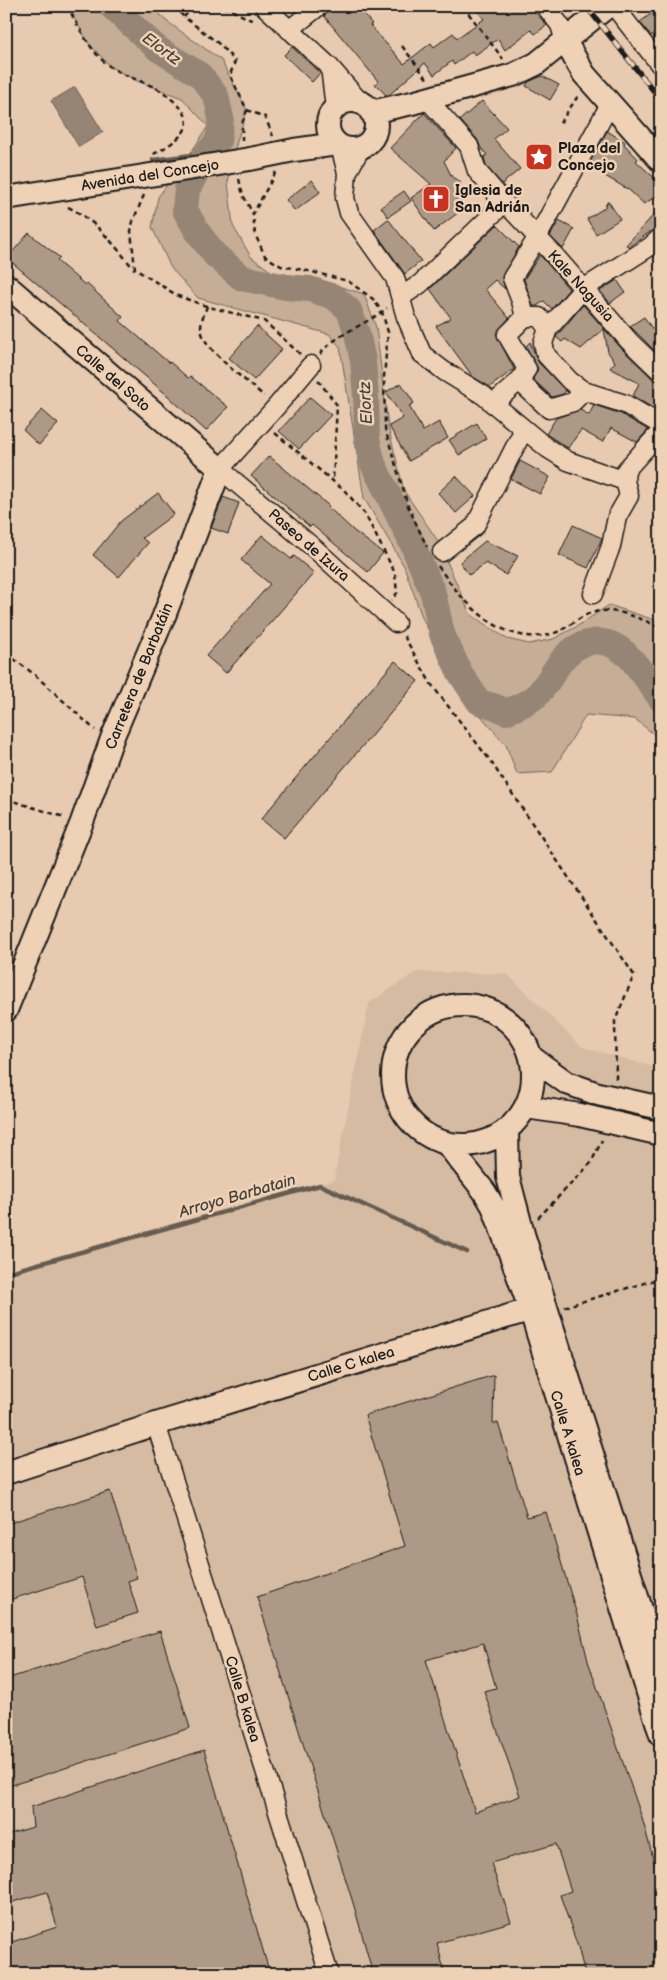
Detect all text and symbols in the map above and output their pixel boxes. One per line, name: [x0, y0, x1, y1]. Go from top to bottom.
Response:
water label: Elortz: [138, 29, 184, 70]
place label: Plaza del Concejo: [558, 139, 621, 175]
place icon: Plaza del Concejo: [524, 142, 554, 172]
street label: Avenida del Concejo: [80, 155, 220, 196]
place label: Iglesia de San Adrián: [455, 181, 530, 217]
church icon: Iglesia de San Adrián: [421, 184, 451, 214]
street label: Kale Nagusia: [543, 246, 618, 326]
street label: Calle del Soto: [71, 341, 154, 416]
water label: Elortz: [356, 381, 377, 425]
street label: Paseo de Izura: [264, 505, 353, 586]
street label: Carretera de Barbatáin: [101, 600, 178, 752]
water label: Arroyo Barbatain: [176, 1171, 298, 1222]
street label: Calle C kalea: [306, 1342, 397, 1387]
street label: Calle A kalea: [546, 1388, 589, 1478]
street label: Calle B kalea: [220, 1654, 265, 1745]

